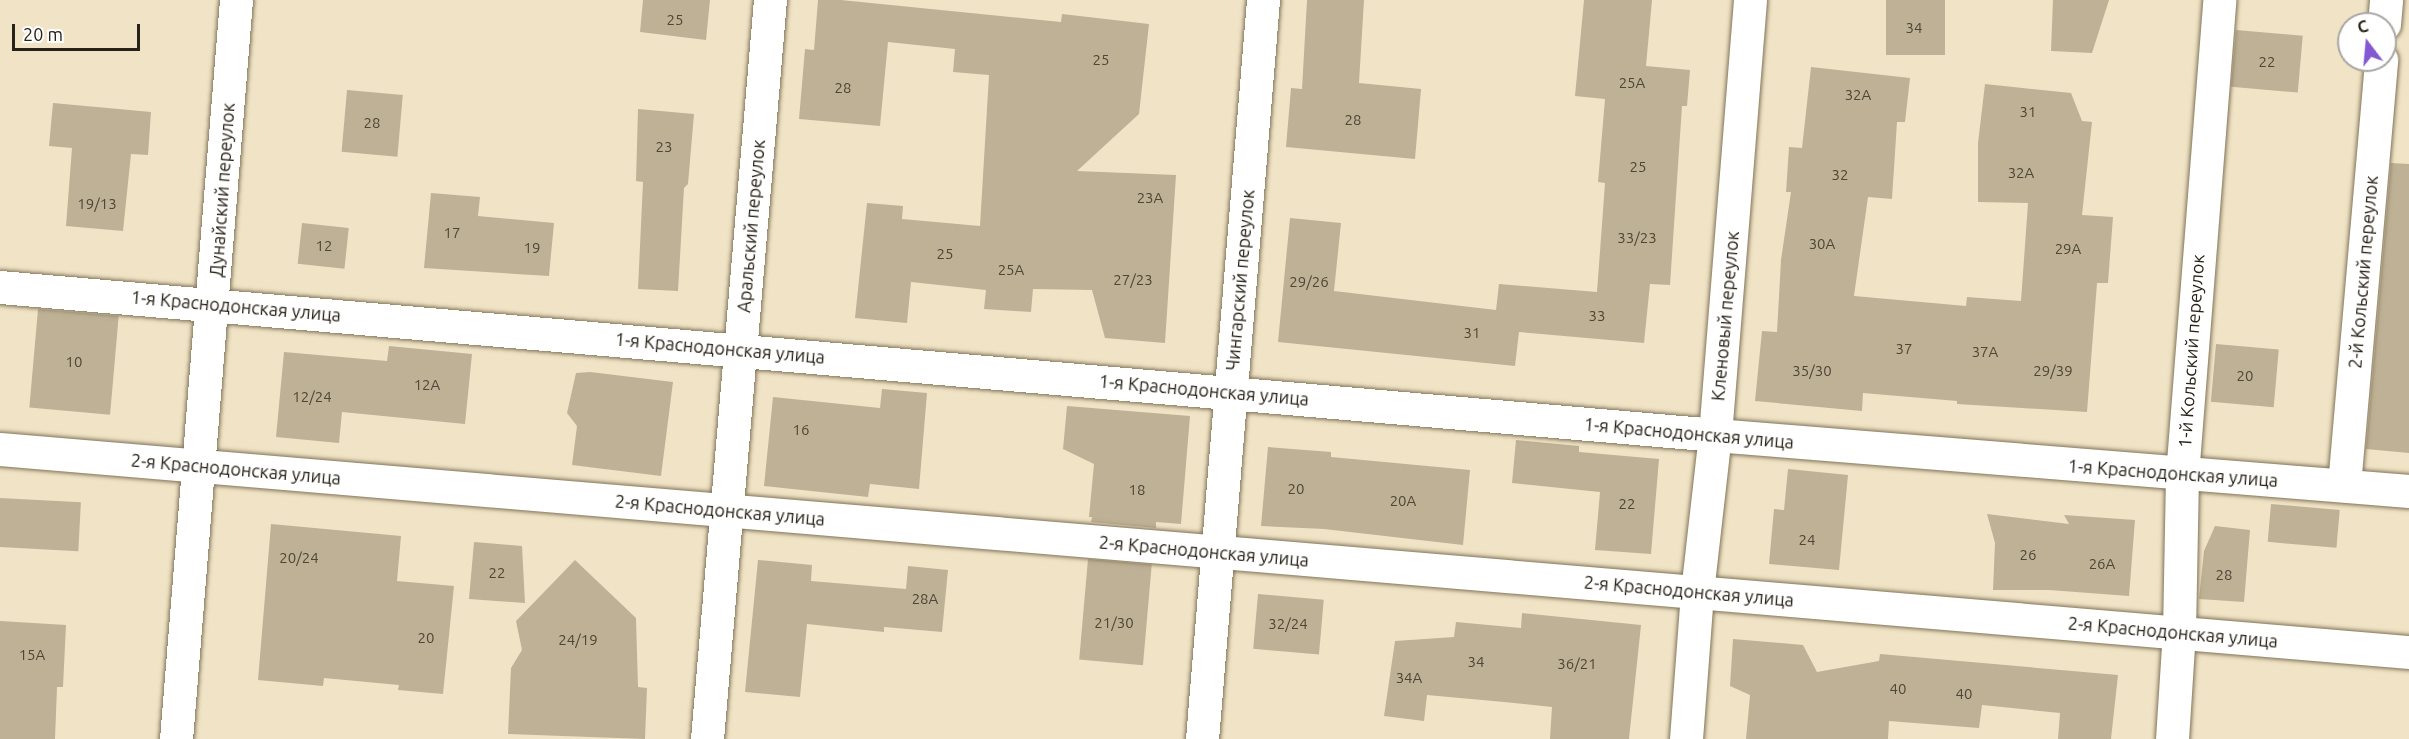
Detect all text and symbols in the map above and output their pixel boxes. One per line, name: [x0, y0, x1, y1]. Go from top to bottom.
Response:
house number: 25: [667, 11, 683, 29]
scale bar: [15, 12, 142, 50]
north arrow: [2337, 12, 2397, 72]
text: С: [2355, 17, 2370, 37]
house number: 34: [1906, 19, 1922, 37]
text: 20 m: [23, 24, 63, 44]
house number: 25: [1093, 51, 1109, 69]
house number: 22: [2259, 53, 2275, 71]
house number: 25А: [1619, 74, 1645, 92]
house number: 28: [835, 79, 851, 97]
house number: 32А: [1845, 86, 1871, 104]
street label: Дунайский переулок: [205, 102, 239, 278]
house number: 31: [2020, 103, 2036, 121]
house number: 28: [1345, 111, 1361, 129]
house number: 28: [364, 114, 380, 132]
house number: 23: [656, 138, 672, 156]
street label: Аральский переулок: [733, 138, 769, 314]
house number: 25: [1630, 158, 1646, 176]
house number: 32А: [2008, 164, 2034, 182]
house number: 32: [1832, 166, 1848, 184]
street label: 2-й Кольский переулок: [2344, 175, 2382, 369]
street label: Чингарский переулок: [1221, 188, 1259, 372]
house number: 23А: [1137, 189, 1163, 207]
house number: 19/13: [77, 195, 117, 213]
house number: 17: [444, 224, 460, 242]
house number: 33/23: [1617, 229, 1657, 247]
street label: Кленовый переулок: [1707, 230, 1743, 402]
house number: 30А: [1809, 235, 1835, 253]
house number: 12: [316, 237, 332, 255]
house number: 19: [524, 239, 540, 257]
house number: 29А: [2055, 240, 2081, 258]
house number: 25: [937, 245, 953, 263]
street label: 1-й Кольский переулок: [2173, 254, 2209, 448]
house number: 25А: [998, 261, 1024, 279]
house number: 27/23: [1113, 271, 1153, 289]
house number: 29/26: [1289, 273, 1329, 291]
street label: 1-я Краснодонская улица: [130, 286, 342, 326]
house number: 33: [1589, 307, 1605, 325]
house number: 31: [1464, 324, 1480, 342]
street label: 1-я Краснодонская улица: [614, 328, 826, 368]
house number: 37: [1896, 340, 1912, 358]
house number: 37А: [1972, 343, 1998, 361]
house number: 10: [66, 353, 82, 371]
house number: 35/30: [1792, 362, 1832, 380]
house number: 29/39: [2033, 362, 2073, 380]
house number: 20: [2237, 367, 2253, 385]
street label: 1-я Краснодонская улица: [1098, 370, 1310, 410]
house number: 12А: [414, 376, 440, 394]
house number: 12/24: [292, 388, 332, 406]
street label: 1-я Краснодонская улица: [1583, 413, 1795, 453]
house number: 16: [793, 421, 809, 439]
street label: 2-я Краснодонская улица: [130, 449, 342, 489]
street label: 1-я Краснодонская улица: [2067, 455, 2279, 491]
house number: 20: [1288, 480, 1304, 498]
house number: 18: [1129, 481, 1145, 499]
street label: 2-я Краснодонская улица: [614, 490, 826, 530]
house number: 20А: [1390, 492, 1416, 510]
house number: 22: [1619, 495, 1635, 513]
street label: 2-я Краснодонская улица: [1098, 531, 1310, 571]
house number: 24: [1799, 531, 1815, 549]
house number: 26: [2020, 546, 2036, 564]
house number: 20/24: [279, 549, 319, 567]
house number: 26А: [2089, 555, 2115, 573]
house number: 22: [489, 564, 505, 582]
house number: 28: [2216, 566, 2232, 584]
street label: 2-я Краснодонская улица: [1583, 571, 1795, 611]
house number: 28А: [912, 590, 938, 608]
street label: 2-я Краснодонская улица: [2067, 612, 2279, 652]
house number: 21/30: [1094, 614, 1134, 632]
house number: 32/24: [1268, 615, 1308, 633]
house number: 20: [418, 629, 434, 647]
house number: 24/19: [558, 631, 598, 649]
house number: 15А: [19, 646, 45, 664]
house number: 34: [1468, 653, 1484, 671]
house number: 36/21: [1557, 655, 1597, 673]
house number: 34А: [1396, 669, 1422, 687]
house number: 40: [1890, 680, 1906, 698]
house number: 40: [1956, 685, 1972, 703]

